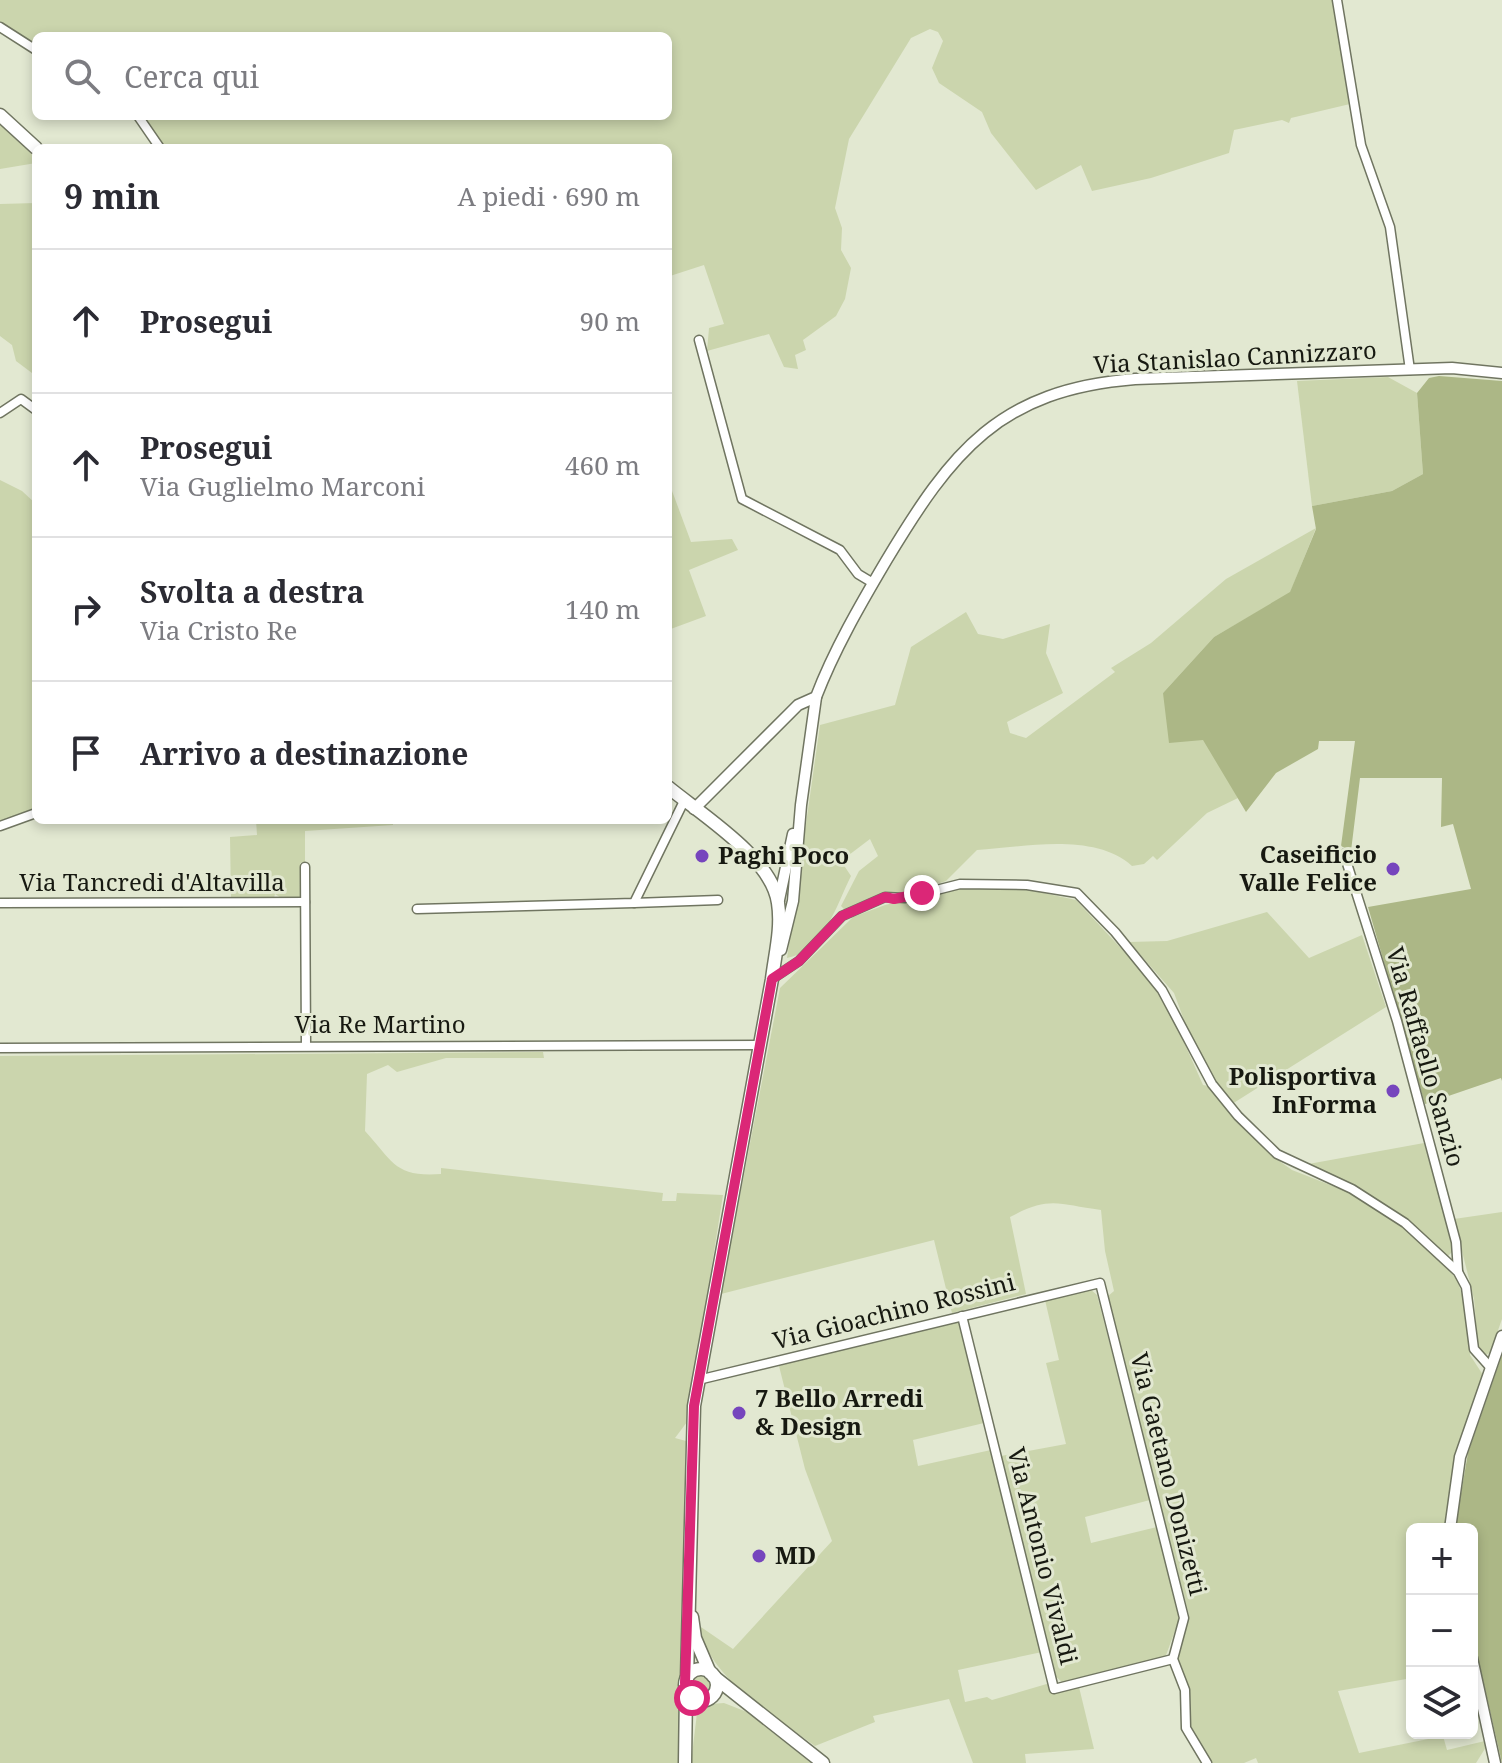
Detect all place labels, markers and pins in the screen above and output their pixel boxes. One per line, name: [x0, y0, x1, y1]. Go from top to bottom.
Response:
place label: Caseificio Valle Felice: [1239, 837, 1377, 898]
place label: Paghi Poco: [718, 838, 849, 871]
marker: Paghi Poco: [693, 847, 711, 865]
marker: Caseificio Valle Felice: [1384, 860, 1402, 878]
place label: Polisportiva InForma: [1229, 1059, 1377, 1120]
marker: Polisportiva InForma: [1384, 1082, 1402, 1100]
place label: 7 Bello Arredi & Design: [755, 1381, 924, 1442]
marker: 7 Bello Arredi & Design: [730, 1404, 748, 1422]
place label: MD: [775, 1538, 816, 1571]
marker: MD: [750, 1547, 768, 1565]

